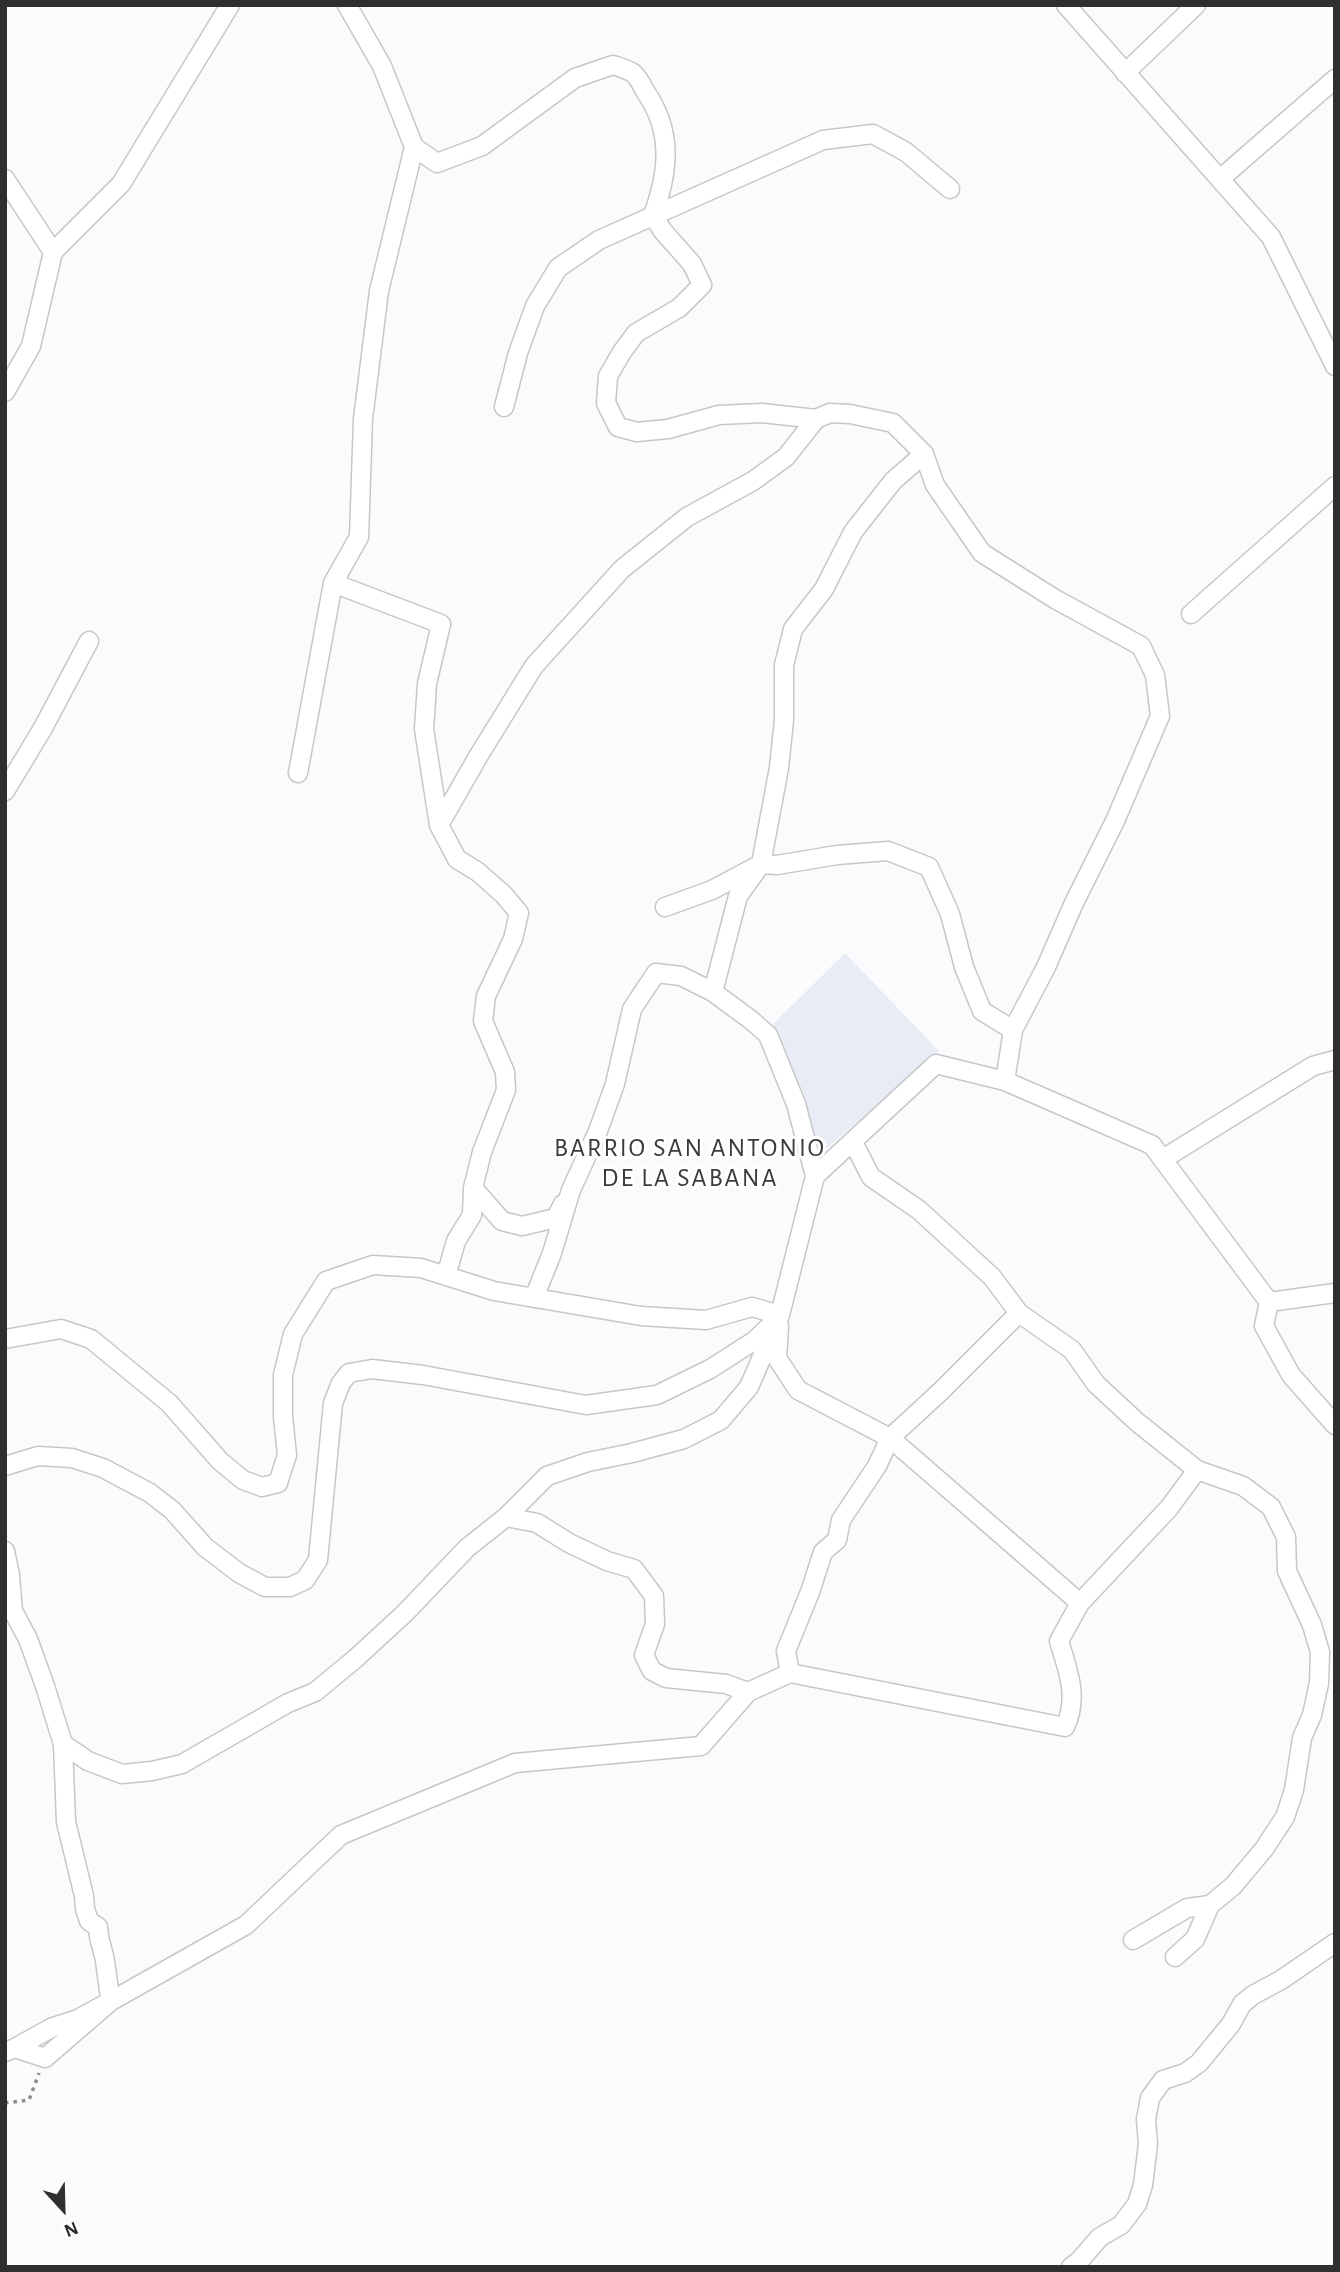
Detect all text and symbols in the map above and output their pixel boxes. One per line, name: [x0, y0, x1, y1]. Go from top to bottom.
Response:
district label: BARRIO SAN ANTONIO DE LA SABANA: [556, 1132, 824, 1194]
north arrow: [28, 2174, 98, 2244]
text: N: [61, 2218, 81, 2240]

